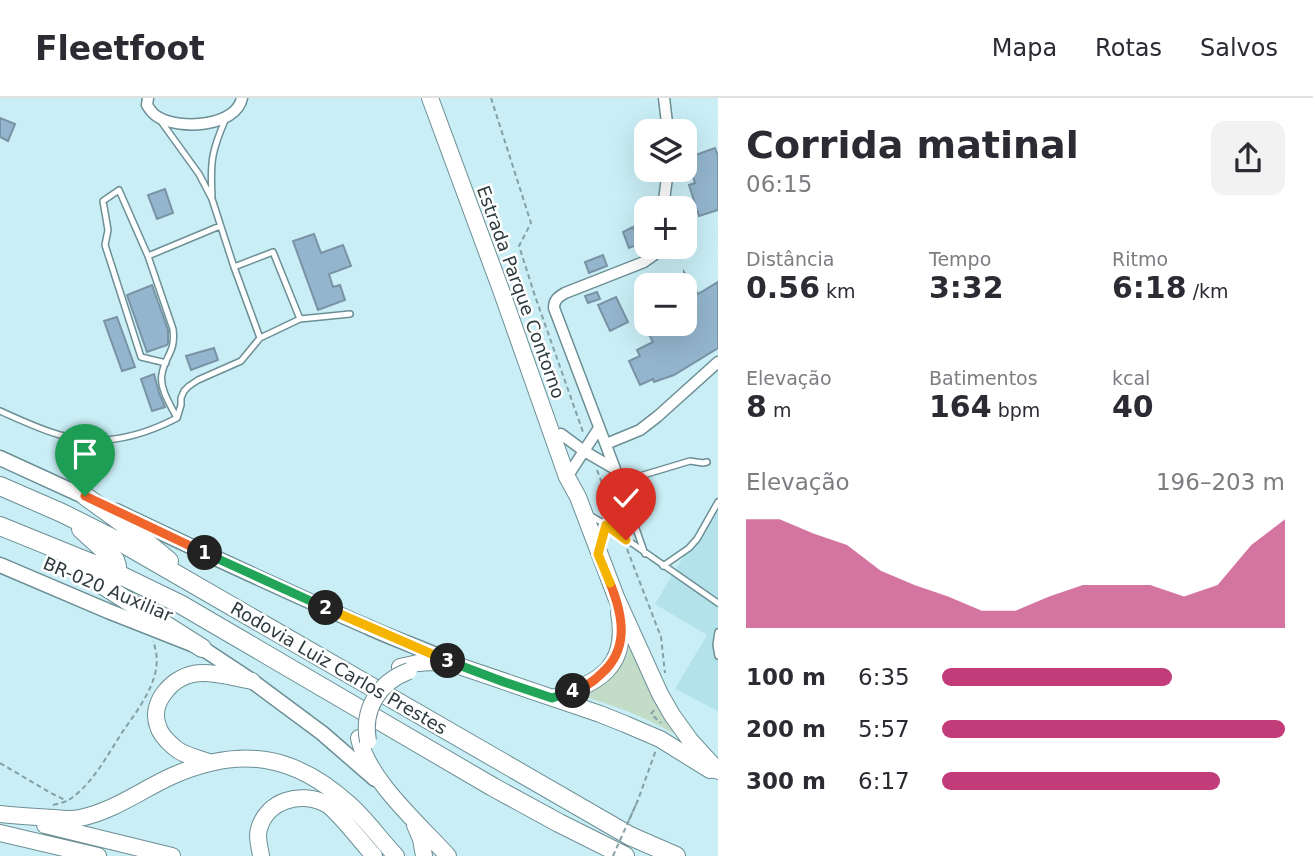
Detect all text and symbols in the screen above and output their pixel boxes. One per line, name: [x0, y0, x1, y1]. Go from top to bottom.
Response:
text: Fleetfoot: [35, 29, 205, 68]
text: Mapa: [992, 34, 1057, 62]
text: Rotas: [1095, 34, 1162, 62]
text: Salvos: [1200, 34, 1278, 62]
map controls: [634, 119, 697, 336]
button: layers: [634, 119, 697, 182]
button: share: [1211, 121, 1285, 195]
text: Corrida matinal: [746, 123, 1079, 167]
text: 06:15: [746, 171, 812, 197]
street label: Estrada Parque Contorno: [473, 183, 569, 401]
button: +: [634, 196, 697, 259]
text: Distância: [746, 248, 834, 270]
text: Tempo: [929, 248, 991, 270]
text: Ritmo: [1112, 248, 1168, 270]
text: 0.56: [746, 270, 820, 305]
text: 3:32: [929, 270, 1004, 305]
text: 6:18: [1112, 270, 1187, 305]
button: −: [634, 273, 697, 336]
text: km: [820, 280, 856, 302]
text: /km: [1187, 280, 1229, 302]
text: Elevação: [746, 367, 832, 389]
text: Batimentos: [929, 367, 1038, 389]
text: kcal: [1112, 367, 1150, 389]
text: 8: [746, 389, 767, 424]
text: 164: [929, 389, 992, 424]
text: 40: [1112, 389, 1154, 424]
text: m: [767, 399, 791, 421]
text: bpm: [992, 399, 1040, 421]
pin: [55, 424, 115, 496]
icon: arrive: [66, 435, 104, 473]
pin: [596, 468, 656, 540]
text: Elevação: [746, 469, 850, 495]
text: 196–203 m: [1156, 469, 1285, 495]
icon: check: [607, 479, 645, 517]
pin: 1: [188, 536, 222, 570]
text: 1: [198, 541, 211, 563]
street label: BR-020 Auxiliar: [40, 552, 176, 626]
pin: 2: [308, 590, 344, 626]
text: 2: [319, 596, 332, 618]
street label: Rodovia Luiz Carlos Prestes: [227, 597, 451, 739]
pin: 3: [430, 644, 466, 678]
text: 3: [441, 649, 454, 671]
text: 100 m: [746, 664, 826, 690]
text: 6:35: [858, 664, 910, 690]
pin: 4: [556, 674, 590, 708]
text: 4: [566, 679, 579, 701]
text: 200 m: [746, 716, 826, 742]
text: 5:57: [858, 716, 910, 742]
text: 300 m: [746, 768, 826, 794]
text: 6:17: [858, 768, 910, 794]

